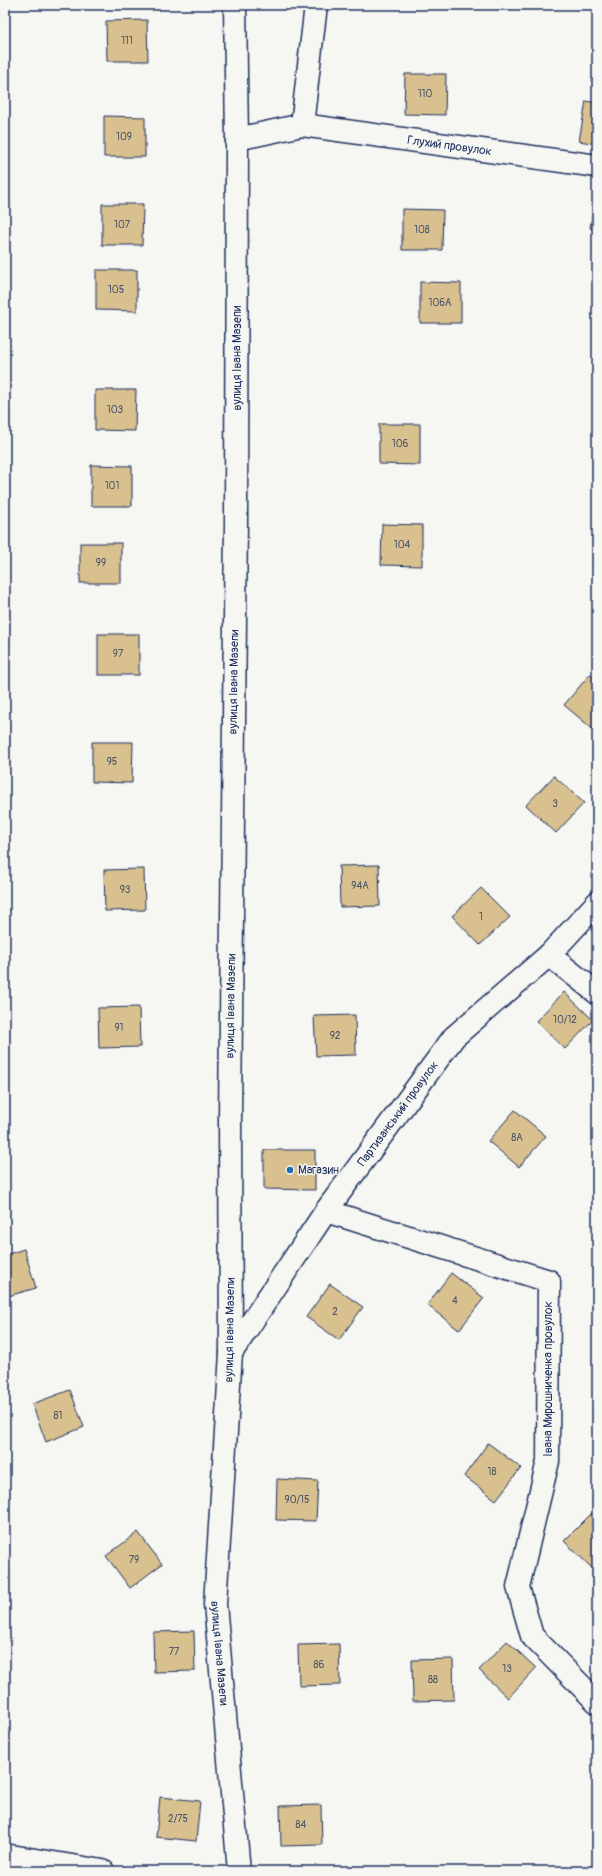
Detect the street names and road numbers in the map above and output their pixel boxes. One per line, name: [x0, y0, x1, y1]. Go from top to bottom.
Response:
street label: Глухий провулок: [406, 132, 493, 159]
street label: вулиця Івана Мазепи: [230, 305, 245, 410]
street label: вулиця Івана Мазепи: [226, 629, 242, 735]
street label: вулиця Івана Мазепи: [223, 953, 239, 1059]
street label: Партизанський провулок: [354, 1058, 441, 1169]
street label: вулиця Івана Мазепи: [222, 1277, 238, 1383]
street label: Івана Мирошниченка провулок: [541, 1301, 556, 1457]
street label: вулиця Івана Мазепи: [207, 1600, 232, 1707]

